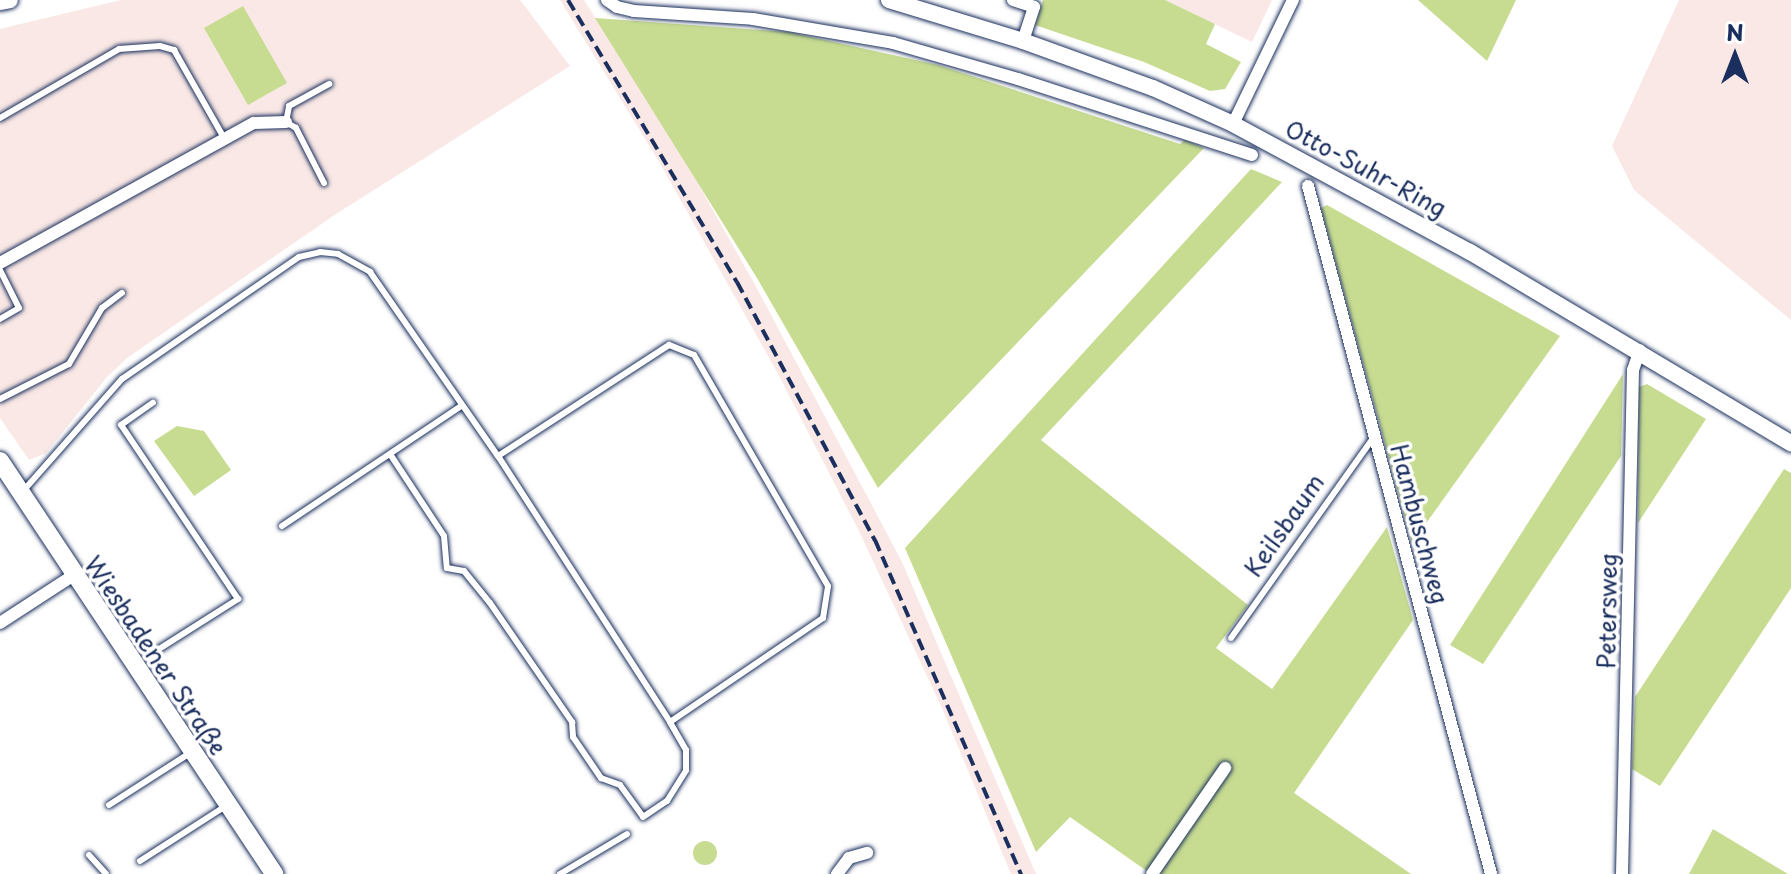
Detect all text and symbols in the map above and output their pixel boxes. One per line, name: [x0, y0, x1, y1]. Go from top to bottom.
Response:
text: N: [1726, 15, 1744, 48]
north arrow: [1695, 16, 1775, 96]
street label: Otto-Suhr-Ring: [1280, 113, 1452, 223]
street label: Hambuschweg: [1385, 441, 1455, 607]
street label: Keilsbaum: [1238, 468, 1330, 582]
street label: Wiesbadener Straße: [78, 549, 234, 761]
street label: Petersweg: [1592, 552, 1622, 670]

